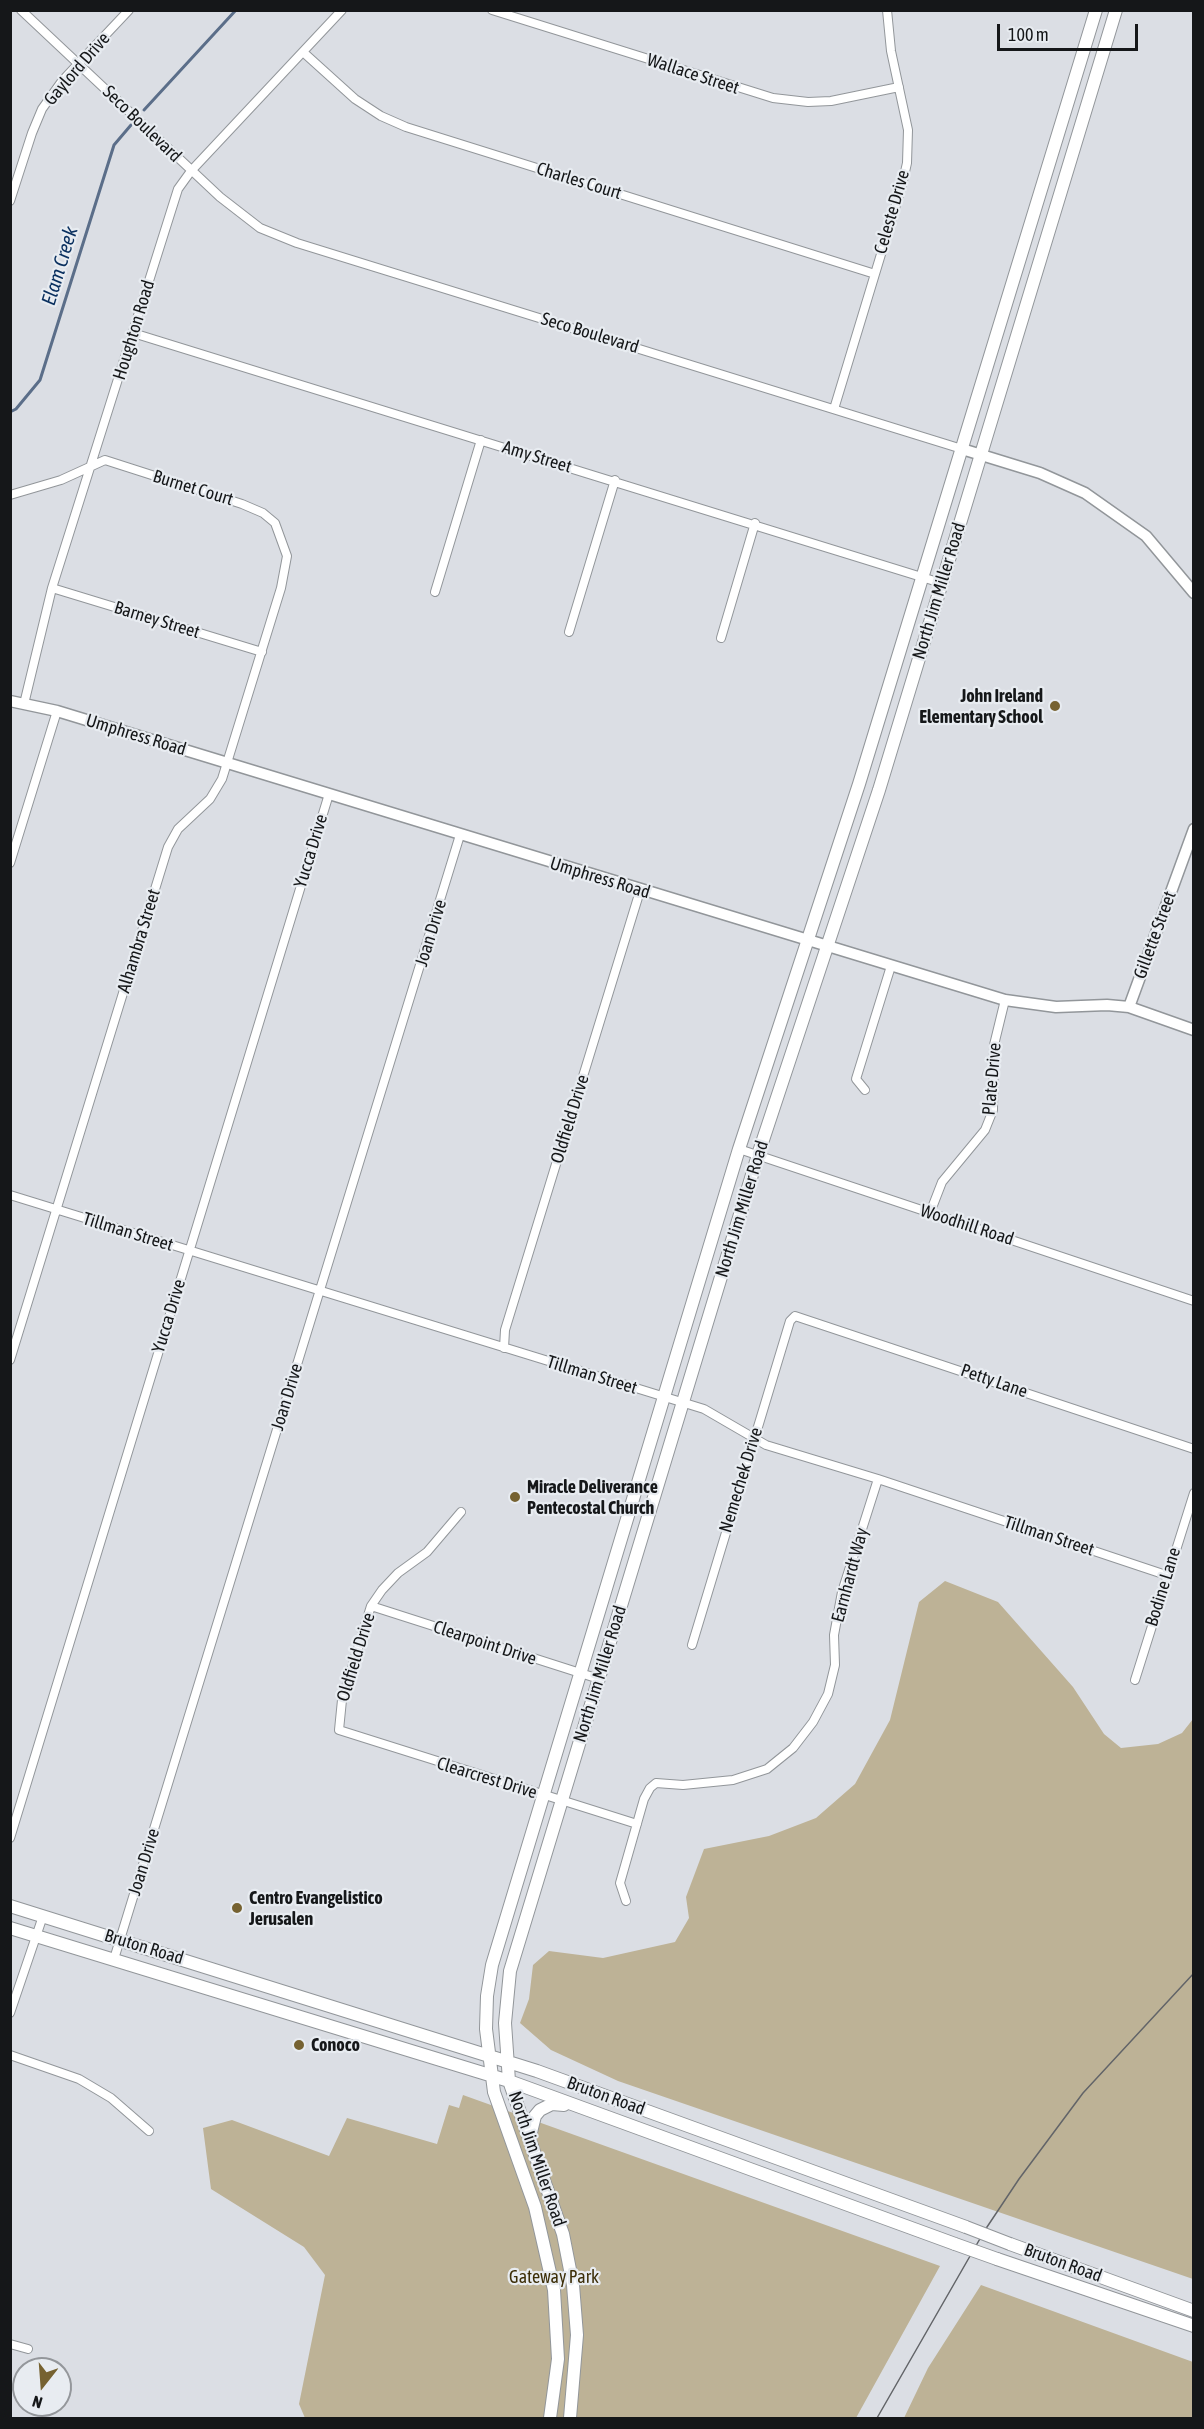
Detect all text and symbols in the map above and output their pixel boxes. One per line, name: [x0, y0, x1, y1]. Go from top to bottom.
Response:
scale bar: [1000, 12, 1141, 50]
text: 100 m: [1008, 24, 1049, 45]
street label: Gaylord Drive: [39, 28, 115, 110]
street label: Wallace Street: [644, 49, 742, 99]
street label: Seco Boulevard: [98, 81, 186, 167]
street label: Charles Court: [534, 158, 624, 204]
street label: Celeste Drive: [870, 168, 914, 256]
water label: Elam Creek: [37, 224, 83, 308]
street label: Houghton Road: [109, 278, 159, 382]
street label: Seco Boulevard: [539, 308, 641, 358]
street label: Amy Street: [500, 436, 574, 478]
street label: Burnet Court: [150, 466, 236, 510]
street label: North Jim Miller Road: [908, 520, 970, 662]
street label: Barney Street: [112, 597, 202, 643]
place label: John Ireland Elementary School: [919, 685, 1043, 728]
marker: John Ireland Elementary School: [1048, 699, 1062, 713]
street label: Umphress Road: [83, 709, 189, 761]
street label: Yucca Drive: [290, 812, 332, 890]
street label: Umphress Road: [547, 852, 653, 904]
street label: Alhambra Street: [113, 886, 165, 996]
street label: Gillette Street: [1129, 888, 1181, 982]
street label: Joan Drive: [411, 897, 451, 969]
street label: Plate Drive: [978, 1042, 1006, 1116]
street label: Oldfield Drive: [546, 1072, 594, 1166]
street label: North Jim Miller Road: [711, 1138, 773, 1280]
street label: Woodhill Road: [917, 1200, 1017, 1250]
street label: Tillman Street: [80, 1208, 176, 1256]
street label: Yucca Drive: [148, 1277, 190, 1355]
street label: Tillman Street: [544, 1351, 640, 1399]
street label: Petty Lane: [958, 1360, 1030, 1402]
street label: Joan Drive: [267, 1361, 307, 1433]
street label: Nemechek Drive: [715, 1425, 767, 1535]
place label: Miracle Deliverance Pentecostal Church: [527, 1476, 658, 1518]
marker: Miracle Deliverance Pentecostal Church: [508, 1490, 522, 1504]
street label: Tillman Street: [1001, 1511, 1097, 1561]
street label: Earnhardt Way: [827, 1525, 873, 1625]
street label: Bodine Lane: [1141, 1545, 1185, 1629]
street label: North Jim Miller Road: [569, 1603, 631, 1745]
street label: Oldfield Drive: [332, 1610, 380, 1704]
street label: Clearpoint Drive: [431, 1616, 539, 1670]
street label: Clearcrest Drive: [434, 1753, 540, 1803]
street label: Joan Drive: [124, 1826, 164, 1898]
place label: Centro Evangelistico Jerusalen: [249, 1887, 383, 1930]
marker: Centro Evangelistico Jerusalen: [230, 1901, 244, 1915]
street label: Bruton Road: [102, 1925, 186, 1969]
place label: Conoco: [311, 2034, 360, 2056]
marker: Conoco: [292, 2038, 306, 2052]
street label: Bruton Road: [564, 2072, 648, 2120]
street label: North Jim Miller Road: [504, 2088, 570, 2230]
street label: Bruton Road: [1021, 2239, 1105, 2287]
park label: Gateway Park: [509, 2266, 599, 2288]
north arrow: [12, 2357, 72, 2417]
text: N: [30, 2392, 44, 2412]

